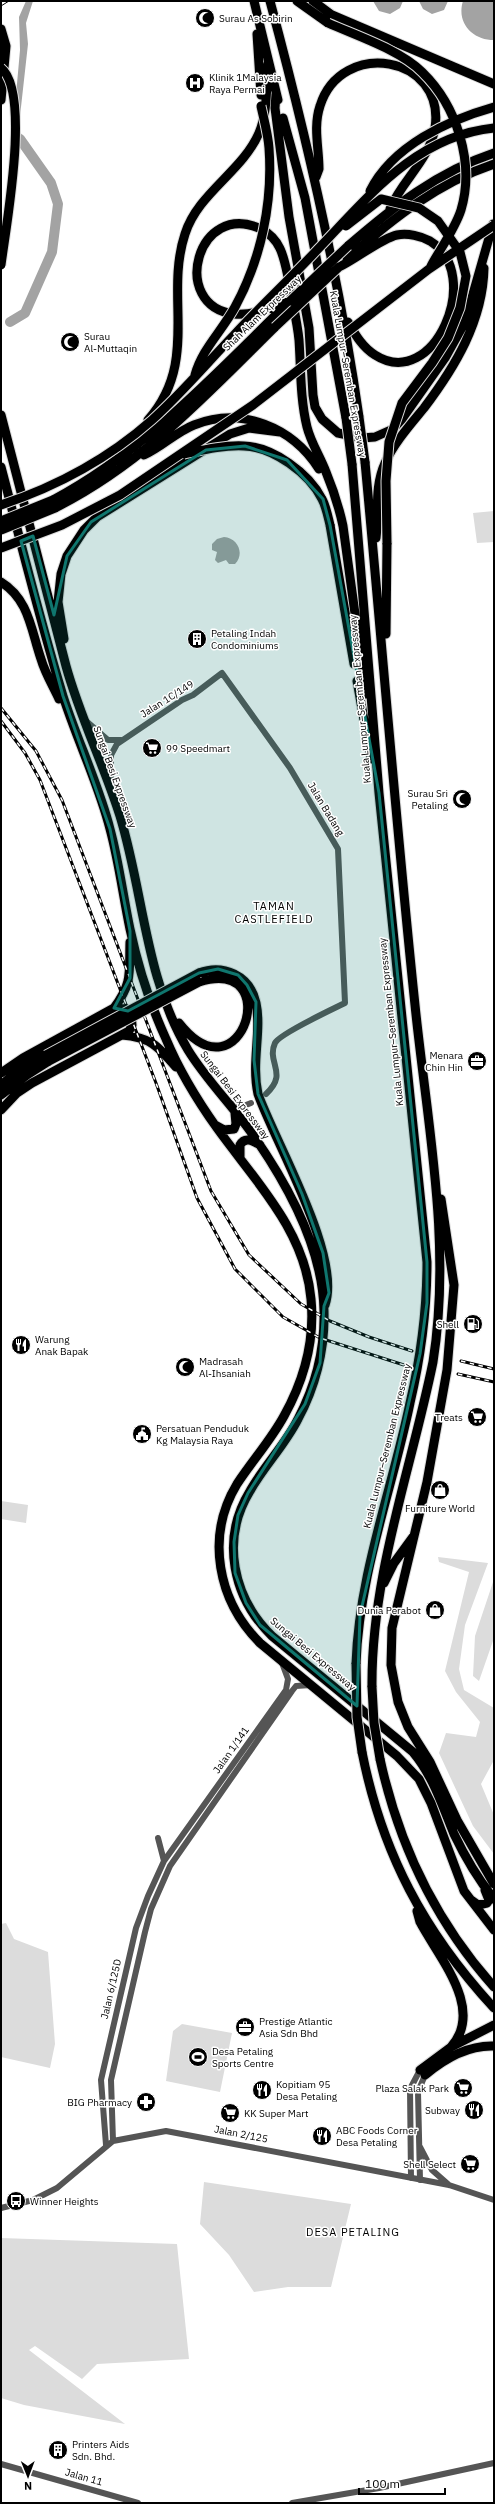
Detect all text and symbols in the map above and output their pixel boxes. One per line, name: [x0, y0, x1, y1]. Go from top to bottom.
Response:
mosque icon: Surau As Sobirin: [194, 7, 216, 29]
place label: Surau As Sobirin: [219, 12, 293, 25]
place label: Klinik 1Malaysia Raya Permai: [209, 71, 282, 96]
hospital icon: Klinik 1Malaysia Raya Permai: [184, 72, 206, 94]
street label: Shah Alam Expressway: [220, 272, 304, 354]
street label: Kuala Lumpur–Seremban Expressway: [327, 290, 369, 458]
place label: Surau Al-Muttaqin: [84, 330, 137, 355]
mosque icon: Surau Al-Muttaqin: [59, 331, 81, 353]
street label: Kuala Lumpur–Seremban Expressway: [346, 614, 374, 784]
place label: Petaling Indah Condominiums: [211, 627, 279, 652]
building icon: Petaling Indah Condominiums: [186, 628, 208, 650]
street label: Jalan 1C/149: [138, 677, 196, 721]
street label: Sungai Besi Expressway: [90, 724, 140, 830]
supermarket icon: 99 Speedmart: [141, 737, 163, 759]
place label: 99 Speedmart: [166, 742, 231, 755]
street label: Jalan Badang: [305, 780, 348, 839]
place label: Surau Sri Petaling: [408, 787, 449, 812]
mosque icon: Surau Sri Petaling: [451, 788, 473, 810]
district label: TAMAN CASTLEFIELD: [234, 899, 314, 926]
street label: Kuala Lumpur–Seremban Expressway: [376, 937, 406, 1107]
street label: Sungai Besi Expressway: [197, 1048, 273, 1142]
place label: Menara Chin Hin: [425, 1049, 464, 1074]
office icon: Menara Chin Hin: [466, 1050, 488, 1072]
fuel station icon: Shell: [462, 1313, 484, 1335]
place label: Shell: [437, 1318, 459, 1331]
place label: Warung Anak Bapak: [35, 1333, 89, 1358]
restaurant icon: Warung Anak Bapak: [10, 1334, 32, 1356]
place label: Madrasah Al-Ihsaniah: [199, 1355, 251, 1380]
mosque icon: Madrasah Al-Ihsaniah: [174, 1356, 196, 1378]
street label: Kuala Lumpur–Seremban Expressway: [360, 1362, 414, 1530]
supermarket icon: Treats: [466, 1406, 488, 1428]
place label: Treats: [435, 1411, 463, 1424]
place label: Persatuan Penduduk Kg Malaysia Raya: [156, 1422, 250, 1447]
public building icon: Persatuan Penduduk Kg Malaysia Raya: [131, 1423, 153, 1445]
shop icon: Furniture World: [429, 1479, 451, 1501]
place label: Furniture World: [405, 1502, 475, 1515]
shop icon: Dunia Perabot: [424, 1599, 446, 1621]
place label: Dunia Perabot: [358, 1604, 421, 1617]
street label: Sungai Besi Expressway: [268, 1614, 358, 1694]
street label: Jalan 1/141: [210, 1724, 252, 1776]
street label: Jalan 6/125D: [98, 1958, 124, 2020]
place label: Prestige Atlantic Asia Sdn Bhd: [259, 2015, 333, 2040]
office icon: Prestige Atlantic Asia Sdn Bhd: [234, 2016, 256, 2038]
place label: Desa Petaling Sports Centre: [212, 2045, 274, 2070]
sports icon: Desa Petaling Sports Centre: [187, 2046, 209, 2068]
supermarket icon: Plaza Salak Park: [452, 2077, 474, 2099]
place label: Kopitiam 95 Desa Petaling: [276, 2078, 338, 2103]
restaurant icon: Kopitiam 95 Desa Petaling: [251, 2079, 273, 2101]
place label: Plaza Salak Park: [375, 2082, 450, 2095]
pharmacy icon: BIG Pharmacy: [135, 2091, 157, 2113]
place label: BIG Pharmacy: [67, 2096, 132, 2109]
restaurant icon: Subway: [463, 2099, 485, 2121]
supermarket icon: KK Super Mart: [219, 2102, 241, 2124]
place label: Subway: [425, 2104, 460, 2117]
place label: KK Super Mart: [244, 2107, 309, 2120]
street label: Jalan 2/125: [213, 2122, 269, 2146]
place label: ABC Foods Corner Desa Petaling: [336, 2124, 418, 2149]
restaurant icon: ABC Foods Corner Desa Petaling: [311, 2125, 333, 2147]
supermarket icon: Shell Select: [459, 2153, 481, 2175]
place label: Shell Select: [403, 2158, 456, 2171]
bus stop icon: Winner Heights: [5, 2190, 27, 2212]
place label: Winner Heights: [30, 2195, 99, 2208]
district label: DESA PETALING: [306, 2225, 400, 2239]
place label: Printers Aids Sdn. Bhd.: [72, 2438, 129, 2463]
building icon: Printers Aids Sdn. Bhd.: [47, 2439, 69, 2461]
north arrow: [8, 2456, 48, 2496]
street label: Jalan 11: [64, 2465, 104, 2489]
scale bar: [359, 2470, 445, 2496]
text: 100 m: [365, 2476, 400, 2491]
text: N: [24, 2479, 32, 2493]

